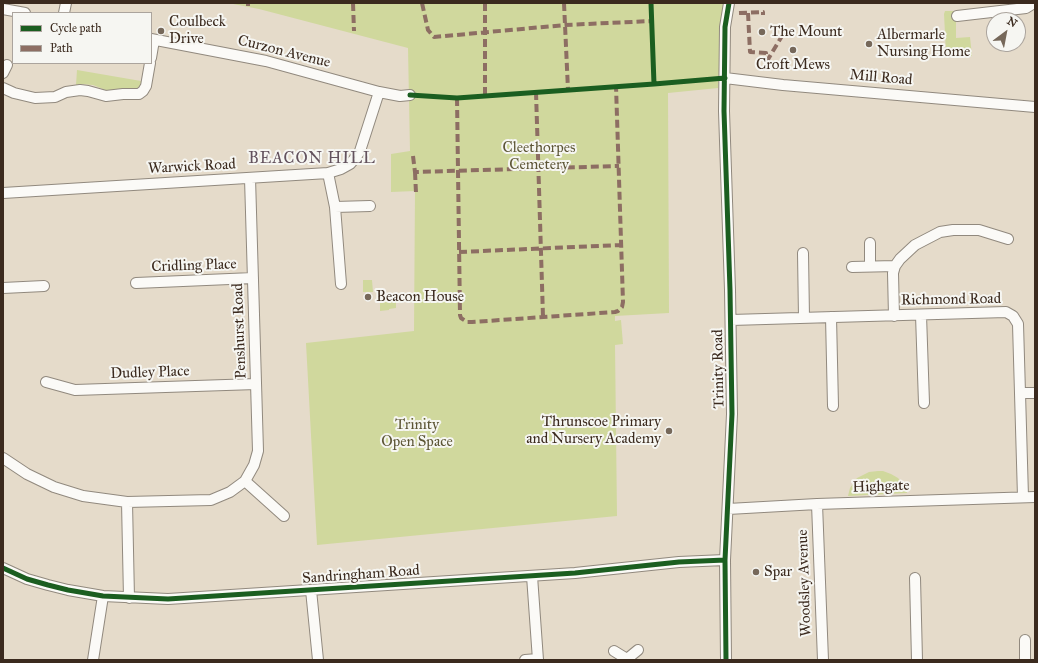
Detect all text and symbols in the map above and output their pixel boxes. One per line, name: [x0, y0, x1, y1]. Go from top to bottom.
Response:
legend: [12, 12, 152, 64]
north arrow: [986, 12, 1026, 52]
place label: Coulbeck Drive: [169, 13, 226, 48]
text: N: [1005, 14, 1020, 30]
text: Cycle path: [50, 21, 102, 35]
place label: The Mount: [770, 23, 842, 41]
marker: Coulbeck Drive: [156, 26, 166, 36]
place label: Albermarle Nursing Home: [877, 26, 970, 61]
marker: The Mount: [757, 27, 767, 37]
street label: Curzon Avenue: [236, 32, 332, 72]
marker: Albermarle Nursing Home: [864, 39, 874, 49]
text: Path: [50, 41, 73, 55]
marker: Croft Mews: [788, 45, 798, 55]
place label: Croft Mews: [756, 56, 830, 74]
street label: Mill Road: [849, 66, 913, 90]
park label: Cleethorpes Cemetery: [503, 139, 575, 174]
district label: BEACON HILL: [248, 149, 376, 169]
street label: Warwick Road: [148, 156, 236, 178]
street label: Cridling Place: [151, 256, 237, 276]
street label: Penshurst Road: [229, 283, 251, 379]
place label: Beacon House: [376, 288, 464, 306]
street label: Richmond Road: [901, 290, 1001, 310]
marker: Beacon House: [363, 292, 373, 302]
street label: Trinity Road: [709, 329, 729, 409]
street label: Dudley Place: [110, 363, 190, 383]
place label: Thrunscoe Primary and Nursery Academy: [526, 413, 661, 448]
park label: Trinity Open Space: [381, 416, 453, 451]
marker: Thrunscoe Primary and Nursery Academy: [664, 426, 674, 436]
street label: Highgate: [852, 477, 910, 497]
street label: Woodsley Avenue: [794, 529, 816, 637]
street label: Sandringham Road: [302, 562, 420, 588]
place label: Spar: [764, 563, 792, 581]
marker: Spar: [751, 567, 761, 577]

